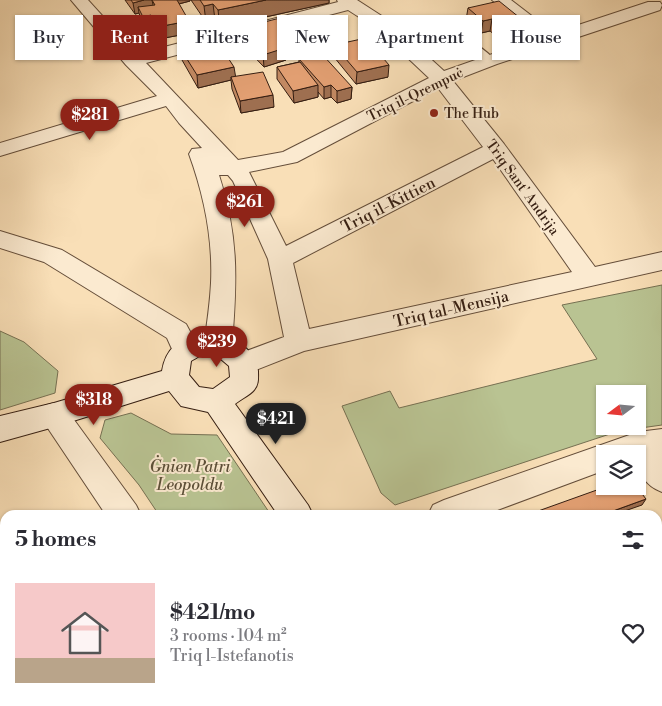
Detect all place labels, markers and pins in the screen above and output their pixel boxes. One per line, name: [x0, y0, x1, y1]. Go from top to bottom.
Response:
pin: $281: [60, 98, 120, 141]
place label: The Hub: [444, 105, 499, 123]
marker: The Hub: [428, 107, 440, 119]
pin: $261: [215, 186, 275, 228]
pin: $239: [187, 326, 247, 368]
pin: $318: [64, 384, 124, 426]
pin: $421: [246, 402, 306, 445]

